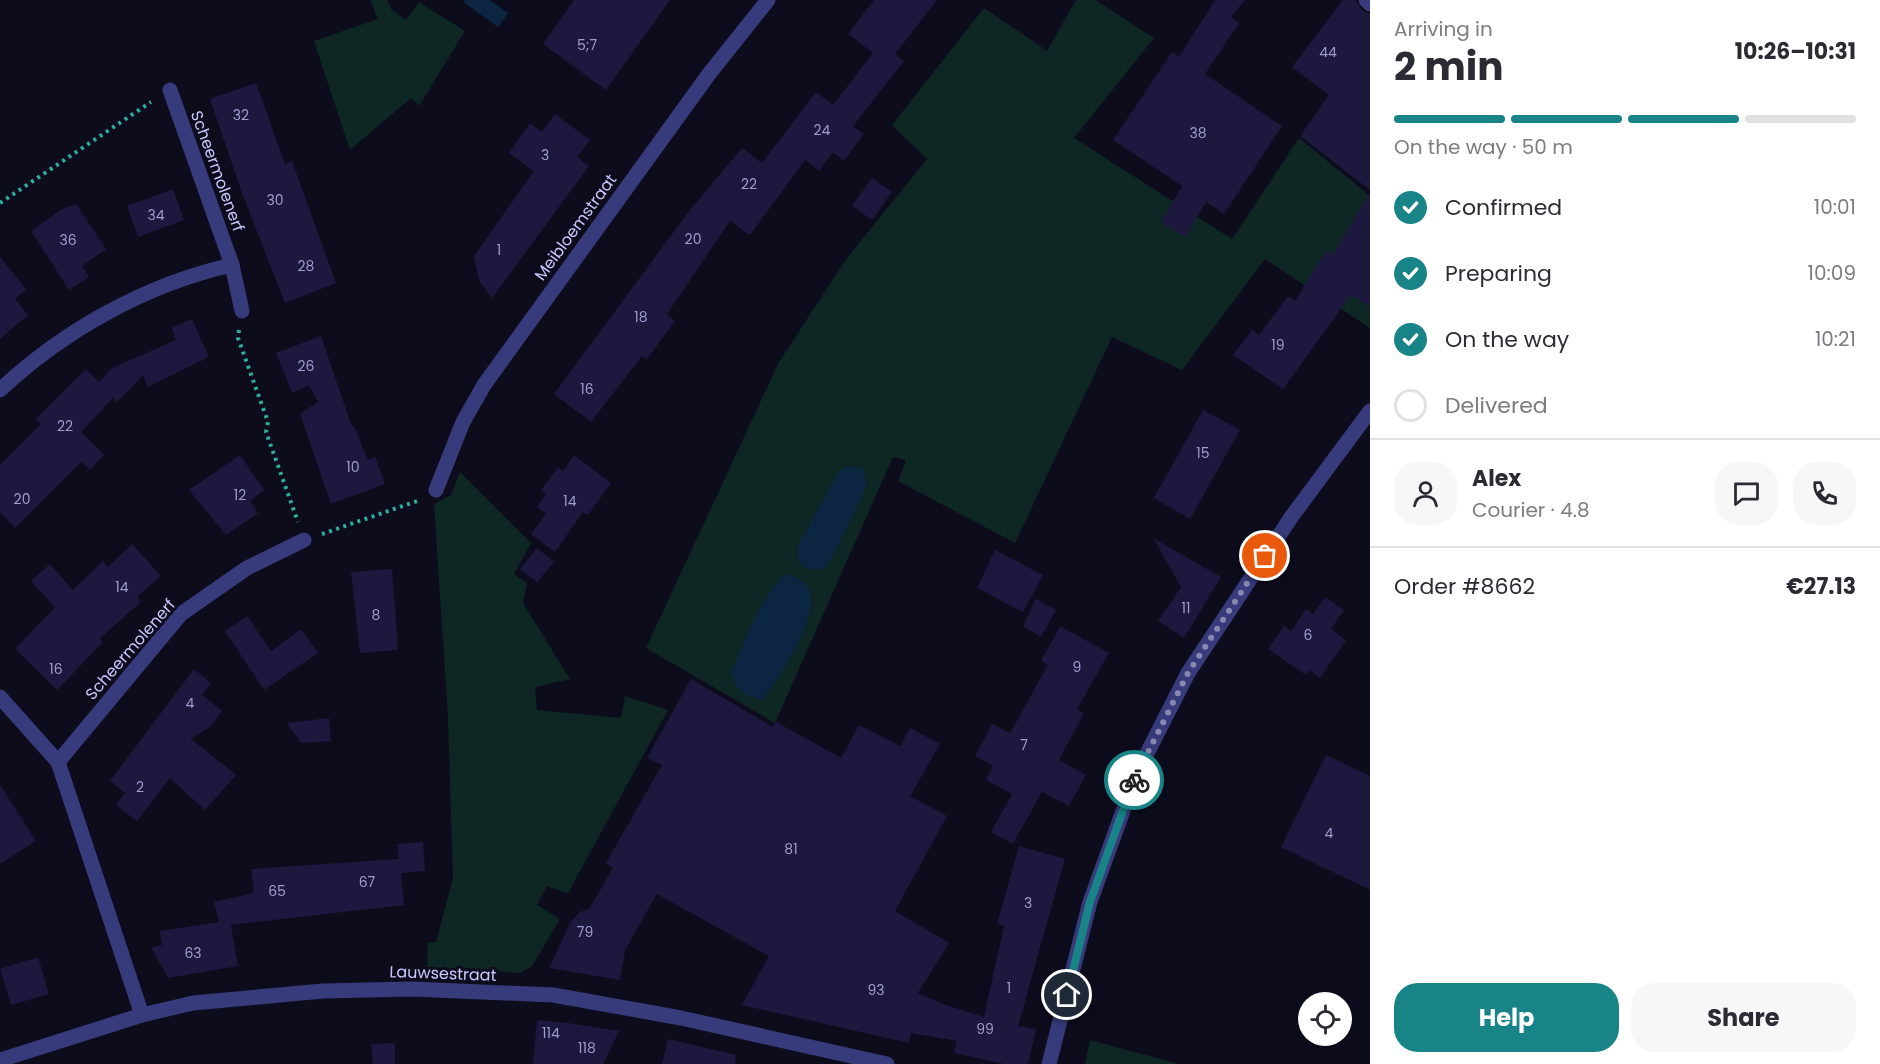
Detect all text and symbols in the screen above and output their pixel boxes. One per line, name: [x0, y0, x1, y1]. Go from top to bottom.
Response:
text: Arriving in: [1394, 15, 1493, 43]
house number: 5;7: [577, 35, 597, 55]
text: 10:26–10:31: [1735, 36, 1856, 67]
text: 2 min: [1394, 39, 1504, 94]
house number: 44: [1319, 42, 1337, 62]
house number: 32: [233, 105, 249, 125]
street label: Scheermolenerf: [185, 108, 250, 235]
house number: 24: [814, 120, 831, 140]
house number: 38: [1189, 123, 1207, 143]
text: On the way · 50 m: [1394, 133, 1573, 161]
house number: 3: [541, 145, 549, 165]
street label: Meibloemstraat: [529, 169, 622, 285]
house number: 22: [741, 174, 757, 194]
house number: 30: [266, 190, 284, 210]
icon: check: [1394, 191, 1427, 224]
text: Confirmed: [1445, 192, 1562, 223]
text: 10:01: [1814, 193, 1856, 221]
house number: 34: [147, 205, 165, 225]
house number: 20: [685, 229, 701, 249]
house number: 36: [59, 230, 77, 250]
house number: 1: [497, 240, 501, 260]
house number: 28: [298, 256, 315, 276]
icon: check: [1394, 257, 1427, 290]
text: Preparing: [1445, 258, 1552, 289]
text: 10:09: [1808, 259, 1856, 287]
house number: 18: [634, 307, 648, 327]
icon: check: [1394, 323, 1427, 356]
text: On the way: [1445, 324, 1569, 355]
text: 10:21: [1815, 325, 1856, 353]
house number: 19: [1271, 335, 1285, 355]
house number: 26: [298, 356, 315, 376]
house number: 16: [580, 379, 594, 399]
text: Delivered: [1445, 390, 1548, 421]
house number: 22: [57, 416, 73, 436]
house number: 15: [1196, 443, 1210, 463]
house number: 10: [346, 457, 360, 477]
button: person: [1394, 462, 1457, 525]
button: chat: [1715, 462, 1778, 525]
button: phone: [1793, 462, 1856, 525]
text: Alex: [1472, 463, 1521, 494]
house number: 12: [234, 485, 246, 505]
house number: 20: [14, 489, 30, 509]
house number: 14: [563, 491, 577, 511]
text: Courier · 4.8: [1472, 496, 1590, 524]
pin: [1239, 530, 1290, 581]
icon: bag: [1248, 539, 1281, 572]
text: Order #8662: [1394, 571, 1535, 602]
text: €27.13: [1786, 571, 1856, 602]
house number: 14: [115, 577, 129, 597]
street label: Scheermolenerf: [80, 594, 181, 705]
house number: 11: [1182, 598, 1190, 618]
house number: 8: [372, 605, 381, 625]
house number: 6: [1304, 625, 1313, 645]
house number: 9: [1073, 657, 1081, 677]
house number: 16: [49, 659, 63, 679]
house number: 4: [186, 693, 195, 713]
house number: 7: [1020, 735, 1028, 755]
courier: [1104, 750, 1164, 810]
icon: bike: [1118, 764, 1151, 797]
house number: 2: [136, 777, 144, 797]
house number: 4: [1325, 823, 1334, 843]
house number: 81: [784, 839, 798, 859]
house number: 67: [359, 872, 376, 892]
house number: 65: [268, 881, 286, 901]
house number: 3: [1024, 893, 1032, 913]
house number: 79: [577, 922, 593, 942]
house number: 63: [184, 943, 202, 963]
street label: Lauwsestraat: [389, 960, 497, 987]
pin: [1041, 969, 1092, 1020]
house number: 1: [1007, 978, 1011, 998]
icon: home: [1050, 978, 1083, 1011]
house number: 93: [867, 980, 885, 1000]
button: Help: [1394, 983, 1619, 1052]
button: Share: [1631, 983, 1856, 1052]
map controls: [1298, 992, 1352, 1046]
button: locate: [1298, 992, 1352, 1046]
house number: 99: [976, 1019, 994, 1039]
house number: 114: [542, 1023, 560, 1043]
house number: 118: [578, 1038, 596, 1058]

